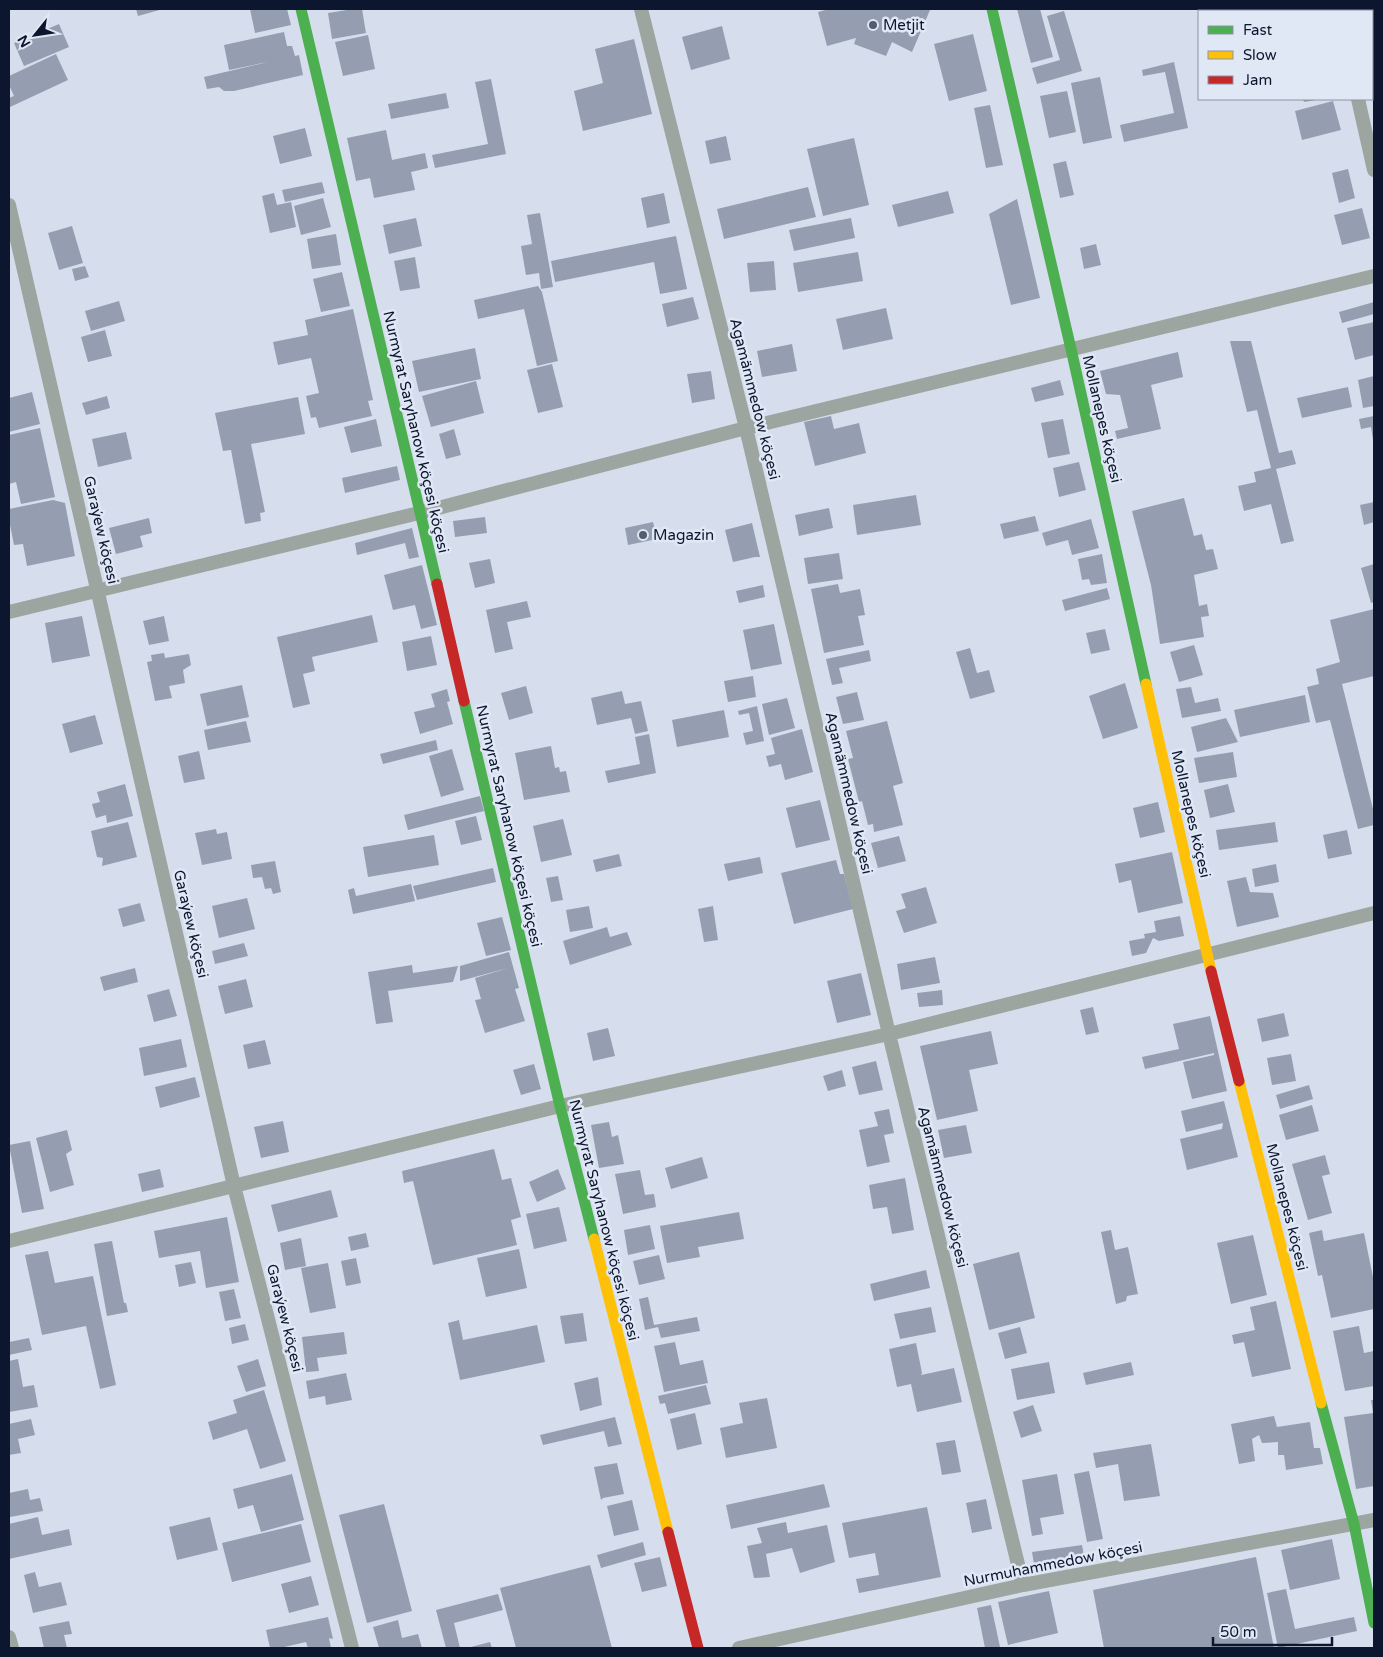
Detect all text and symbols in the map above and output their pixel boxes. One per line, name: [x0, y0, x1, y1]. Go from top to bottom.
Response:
north arrow: [10, 10, 60, 60]
legend: [1198, 10, 1373, 100]
place label: Metjit: [883, 16, 925, 34]
marker: Metjit: [867, 19, 879, 31]
text: Fast: [1243, 21, 1273, 39]
text: N: [14, 32, 34, 50]
text: Slow: [1243, 46, 1277, 64]
text: Jam: [1243, 71, 1272, 89]
street label: Nurmyrat Saryhanow köçesi köçesi: [379, 309, 453, 555]
street label: Agamämmedow köçesi: [726, 316, 784, 482]
street label: Mollanepes köçesi: [1079, 353, 1125, 485]
street label: Garaýew köçesi: [80, 474, 122, 586]
place label: Magazin: [653, 526, 714, 544]
marker: Magazin: [637, 529, 649, 541]
street label: Nurmyrat Saryhanow köçesi köçesi: [472, 703, 546, 949]
street label: Agamämmedow köçesi: [822, 710, 876, 876]
street label: Mollanepes köçesi: [1168, 748, 1214, 880]
street label: Garaýew köçesi: [170, 868, 212, 980]
street label: Nurmyrat Saryhanow köçesi köçesi: [565, 1098, 643, 1342]
street label: Agamämmedow köçesi: [914, 1104, 972, 1270]
street label: Mollanepes köçesi: [1262, 1142, 1312, 1272]
street label: Garaýew köçesi: [263, 1262, 307, 1374]
street label: Nurmuhammedow köçesi: [962, 1538, 1144, 1590]
scale bar: [1213, 1614, 1332, 1646]
text: 50 m: [1220, 1623, 1257, 1641]

